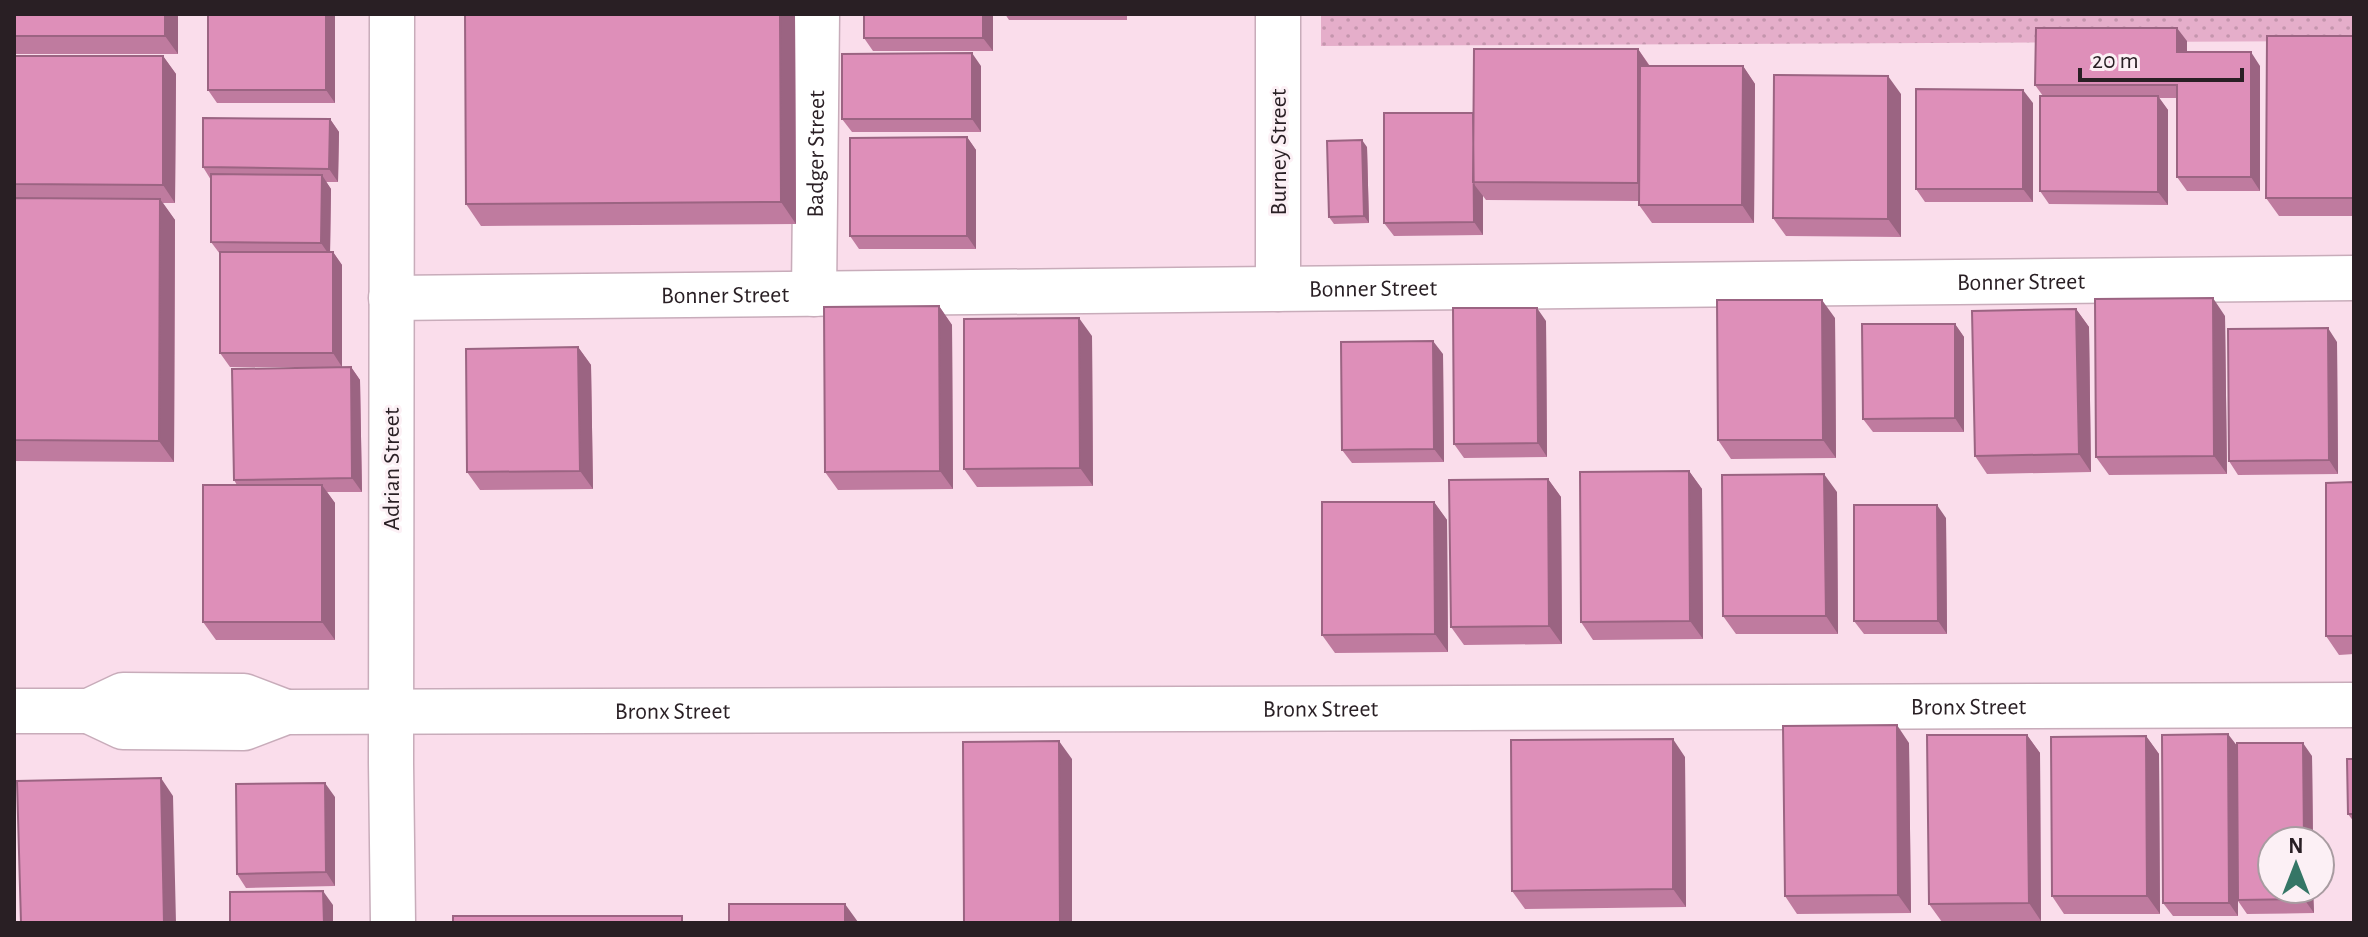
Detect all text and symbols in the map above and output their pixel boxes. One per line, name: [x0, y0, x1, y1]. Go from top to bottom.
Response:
scale bar: [2080, 32, 2242, 82]
text: 20 m: [2092, 49, 2139, 73]
street label: Burney Street: [1267, 88, 1291, 215]
street label: Badger Street: [804, 90, 829, 218]
street label: Bonner Street: [1957, 270, 2085, 295]
street label: Bonner Street: [1309, 276, 1437, 302]
street label: Bonner Street: [661, 283, 790, 308]
street label: Adrian Street: [380, 407, 404, 531]
street label: Bronx Street: [1911, 695, 2026, 720]
street label: Bronx Street: [1263, 697, 1378, 722]
street label: Bronx Street: [615, 699, 731, 724]
north arrow: [2256, 825, 2336, 905]
text: N: [2288, 835, 2304, 857]

